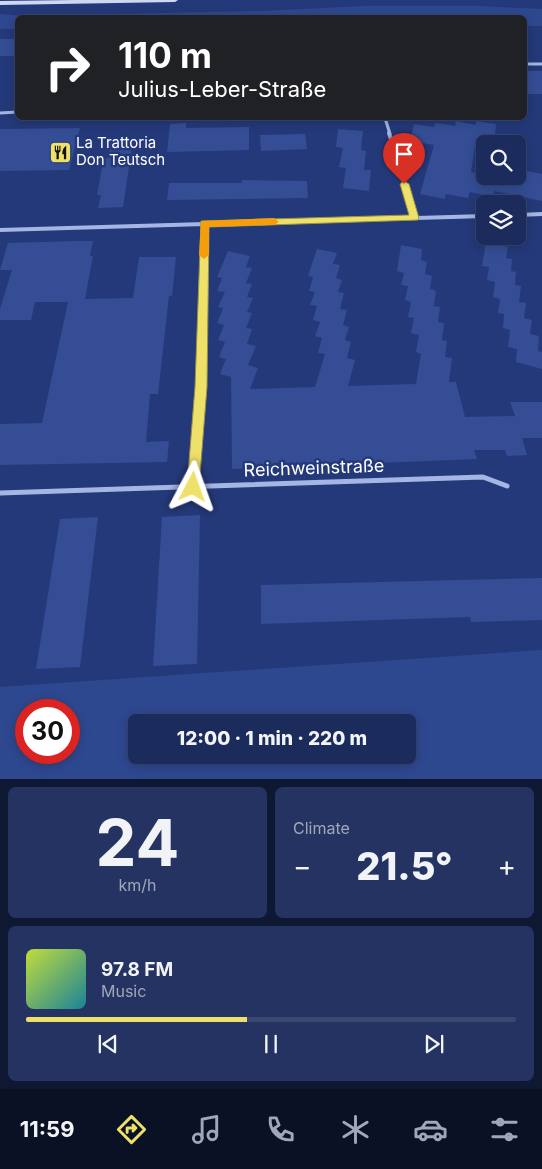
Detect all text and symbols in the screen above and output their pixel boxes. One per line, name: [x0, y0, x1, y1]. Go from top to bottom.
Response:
text: 110 m: [118, 34, 212, 76]
icon: right: [35, 35, 100, 100]
text: Julius-Leber-Straße: [118, 76, 326, 102]
place label: La Trattoria Don Teutsch: [76, 133, 165, 169]
pin: [383, 133, 425, 184]
map controls: [476, 135, 526, 245]
button: search: [476, 135, 526, 185]
restaurant icon: La Trattoria Don Teutsch: [48, 140, 72, 164]
icon: arrive: [390, 140, 418, 168]
button: layers: [476, 195, 526, 245]
street label: Reichweinstraße: [243, 455, 385, 480]
position arrow: [166, 460, 218, 512]
speed limit sign: 30: [15, 699, 80, 764]
text: 12:00 · 1 min · 220 m: [177, 727, 367, 750]
text: 24: [96, 803, 179, 882]
text: Climate: [293, 818, 350, 838]
text: 21.5°: [356, 843, 453, 889]
text: −: [293, 849, 312, 883]
text: +: [497, 849, 516, 883]
text: km/h: [118, 875, 157, 895]
text: 97.8 FM: [101, 958, 173, 981]
text: Music: [101, 981, 146, 1001]
icon: previous: [94, 1030, 122, 1058]
icon: pause: [257, 1030, 285, 1058]
icon: next: [420, 1030, 448, 1058]
icon: directions: [114, 1112, 149, 1147]
icon: music: [189, 1112, 224, 1147]
icon: phone: [263, 1112, 298, 1147]
icon: climate: [338, 1112, 373, 1147]
icon: car: [413, 1112, 448, 1147]
icon: filters: [487, 1112, 522, 1147]
text: 11:59: [20, 1116, 74, 1142]

